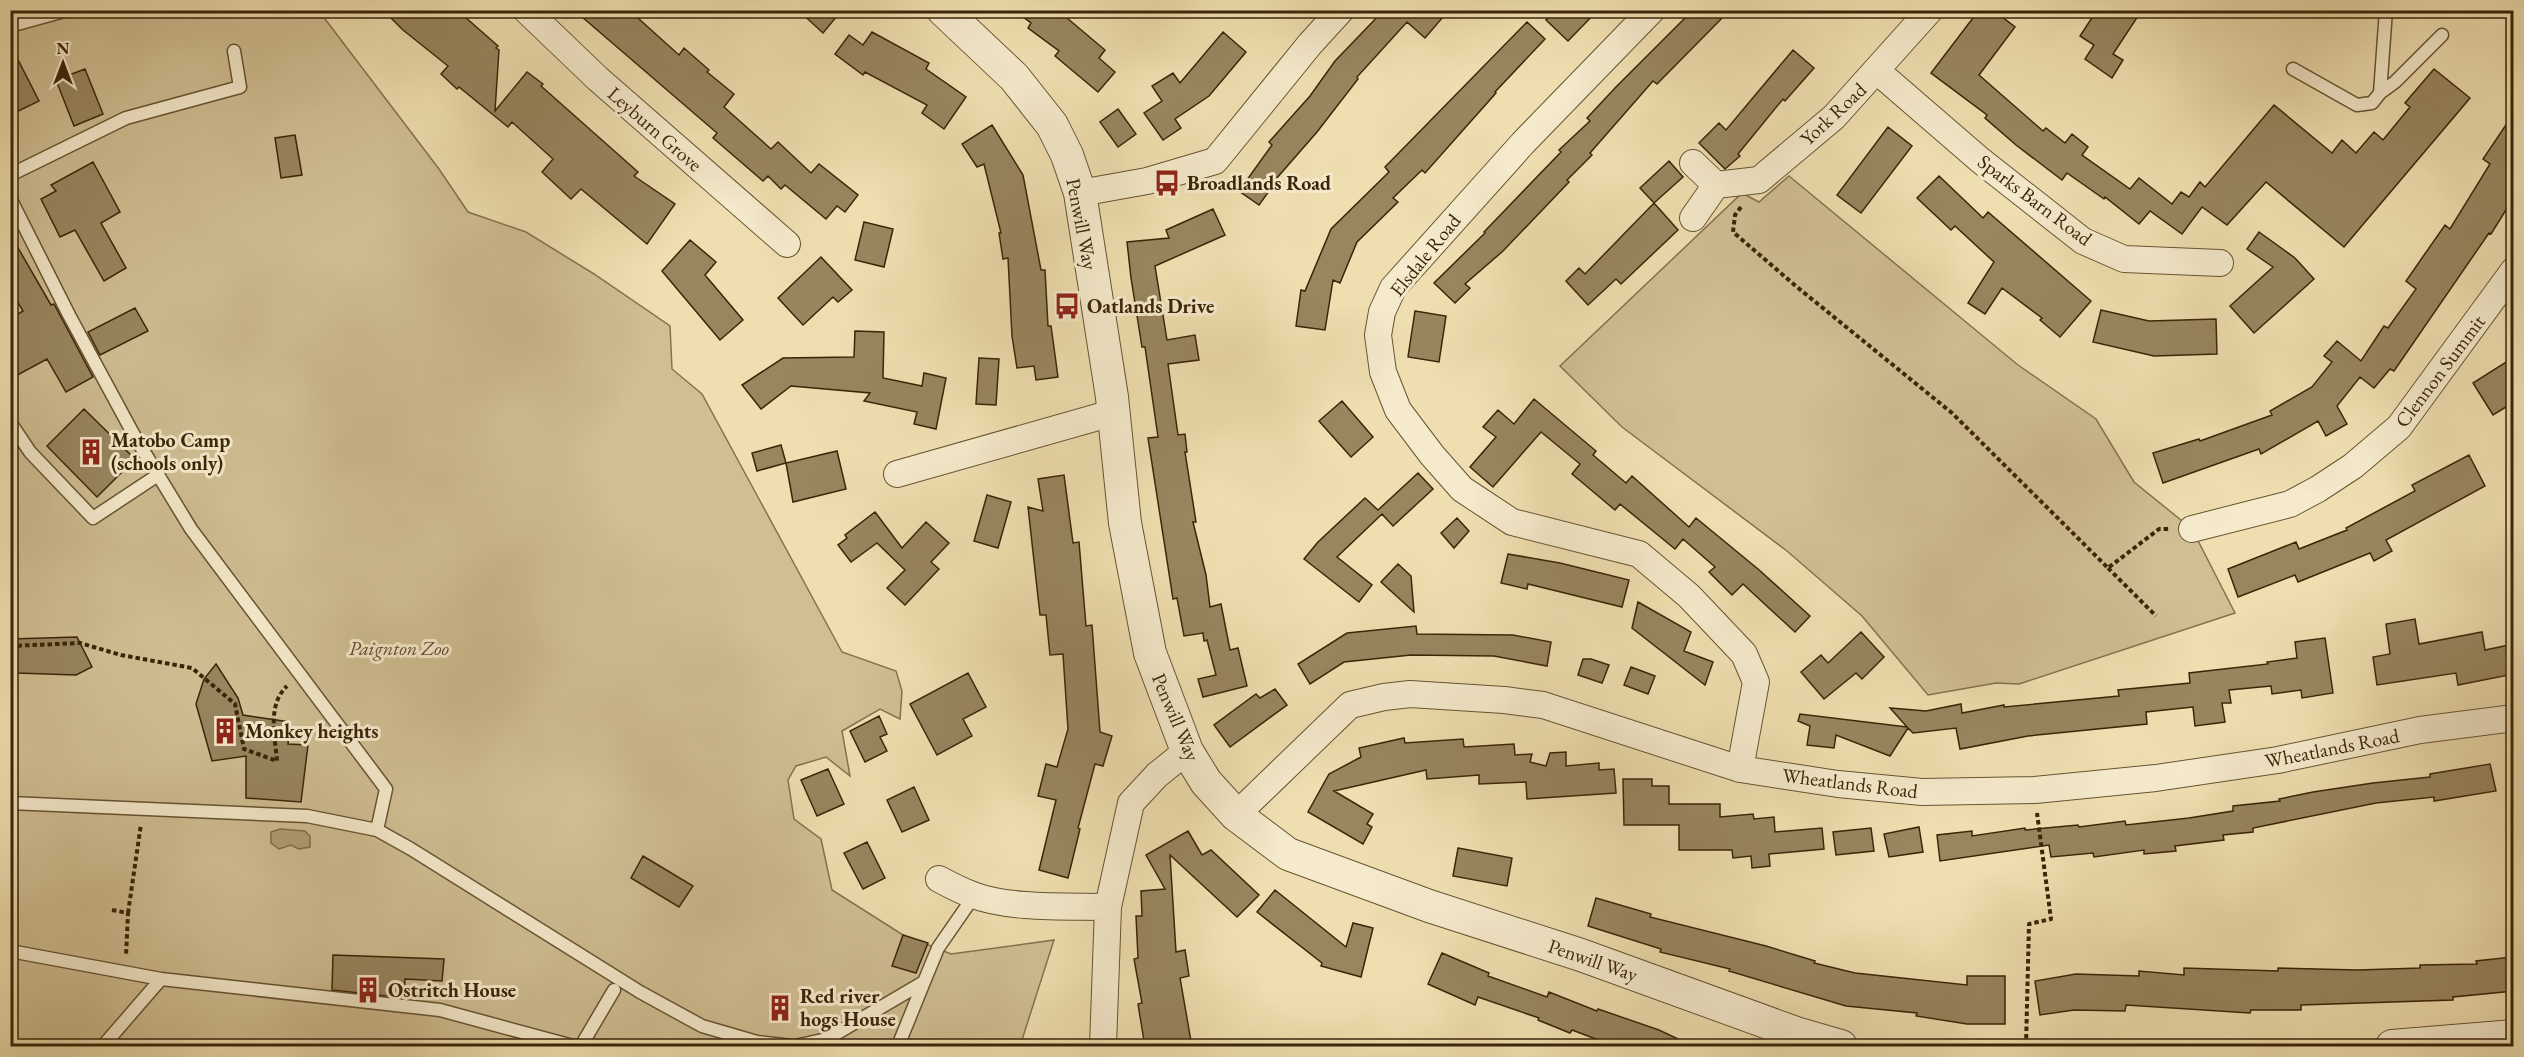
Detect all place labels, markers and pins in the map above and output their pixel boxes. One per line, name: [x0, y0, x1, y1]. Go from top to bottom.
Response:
bus stop icon: Broadlands Road: [1152, 168, 1182, 198]
place label: Broadlands Road: [1187, 170, 1331, 196]
bus stop icon: Oatlands Drive: [1052, 291, 1082, 321]
place label: Oatlands Drive: [1087, 293, 1214, 319]
place label: Matobo Camp (schools only): [111, 427, 230, 476]
building icon: Matobo Camp (schools only): [76, 437, 106, 467]
building icon: Monkey heights: [210, 716, 240, 746]
place label: Monkey heights: [245, 718, 379, 744]
building icon: Ostritch House: [353, 975, 383, 1005]
place label: Ostritch House: [388, 977, 516, 1003]
place label: Red river hogs House: [800, 983, 896, 1032]
building icon: Red river hogs House: [765, 993, 795, 1023]

